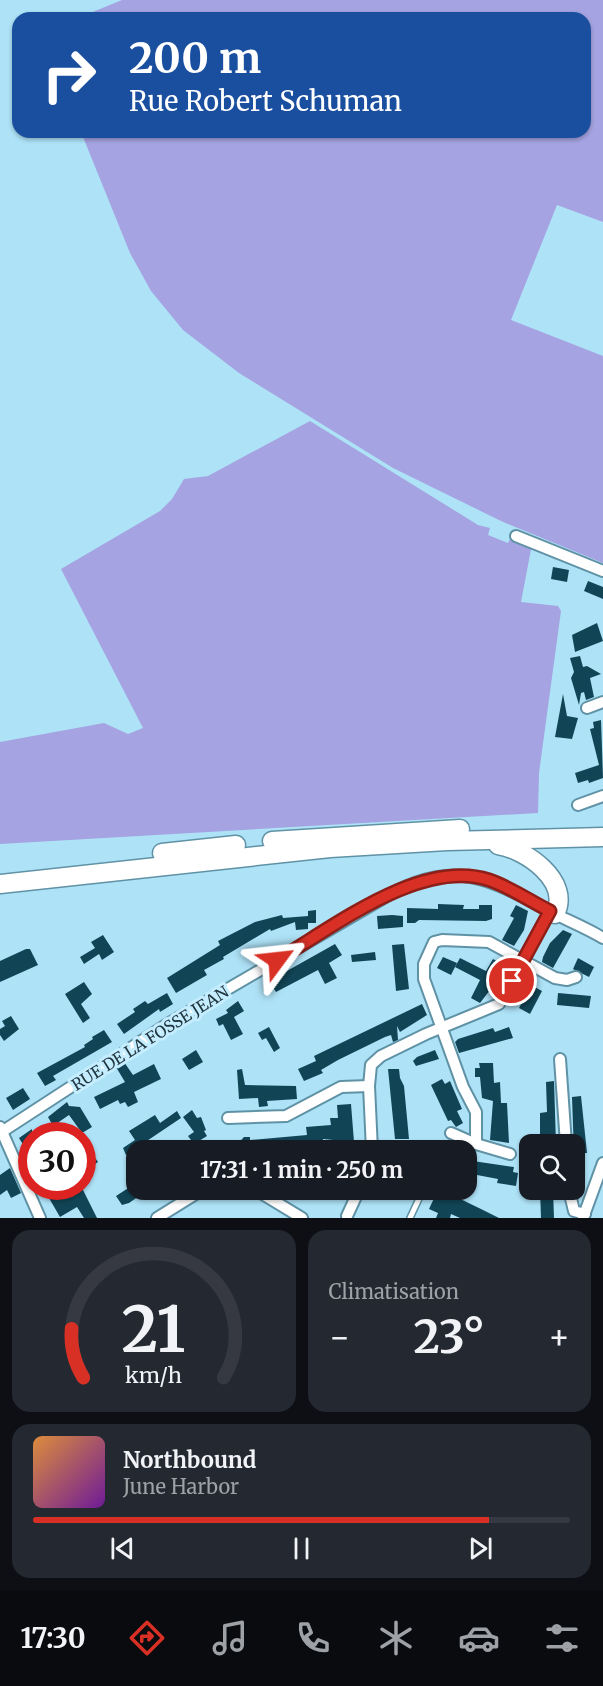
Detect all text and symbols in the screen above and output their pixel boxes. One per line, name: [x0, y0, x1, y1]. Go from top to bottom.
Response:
text: 200 m: [129, 32, 261, 84]
icon: right: [30, 36, 108, 114]
text: Rue Robert Schuman: [129, 84, 402, 118]
position arrow: [245, 928, 309, 992]
pin: [486, 955, 537, 1006]
icon: arrive: [495, 964, 528, 997]
street label: RUE DE LA FOSSE JEAN: [68, 981, 233, 1095]
speed limit sign: 30: [18, 1122, 96, 1200]
map controls: [519, 1134, 585, 1200]
button: search: [519, 1134, 585, 1200]
text: 17:31 · 1 min · 250 m: [200, 1156, 403, 1184]
text: Climatisation: [329, 1279, 459, 1304]
text: 21: [122, 1291, 186, 1369]
text: 23°: [414, 1309, 485, 1365]
text: −: [329, 1317, 351, 1358]
text: +: [548, 1317, 570, 1358]
text: km/h: [125, 1362, 182, 1389]
text: Northbound: [123, 1446, 256, 1474]
text: June Harbor: [123, 1474, 239, 1499]
icon: previous: [106, 1532, 139, 1565]
icon: pause: [285, 1532, 318, 1565]
icon: next: [464, 1532, 497, 1565]
icon: directions: [126, 1617, 168, 1659]
icon: music: [209, 1617, 251, 1659]
icon: phone: [292, 1617, 334, 1659]
icon: climate: [375, 1617, 417, 1659]
icon: car: [458, 1617, 500, 1659]
icon: filters: [541, 1617, 583, 1659]
text: 17:30: [20, 1621, 86, 1655]

